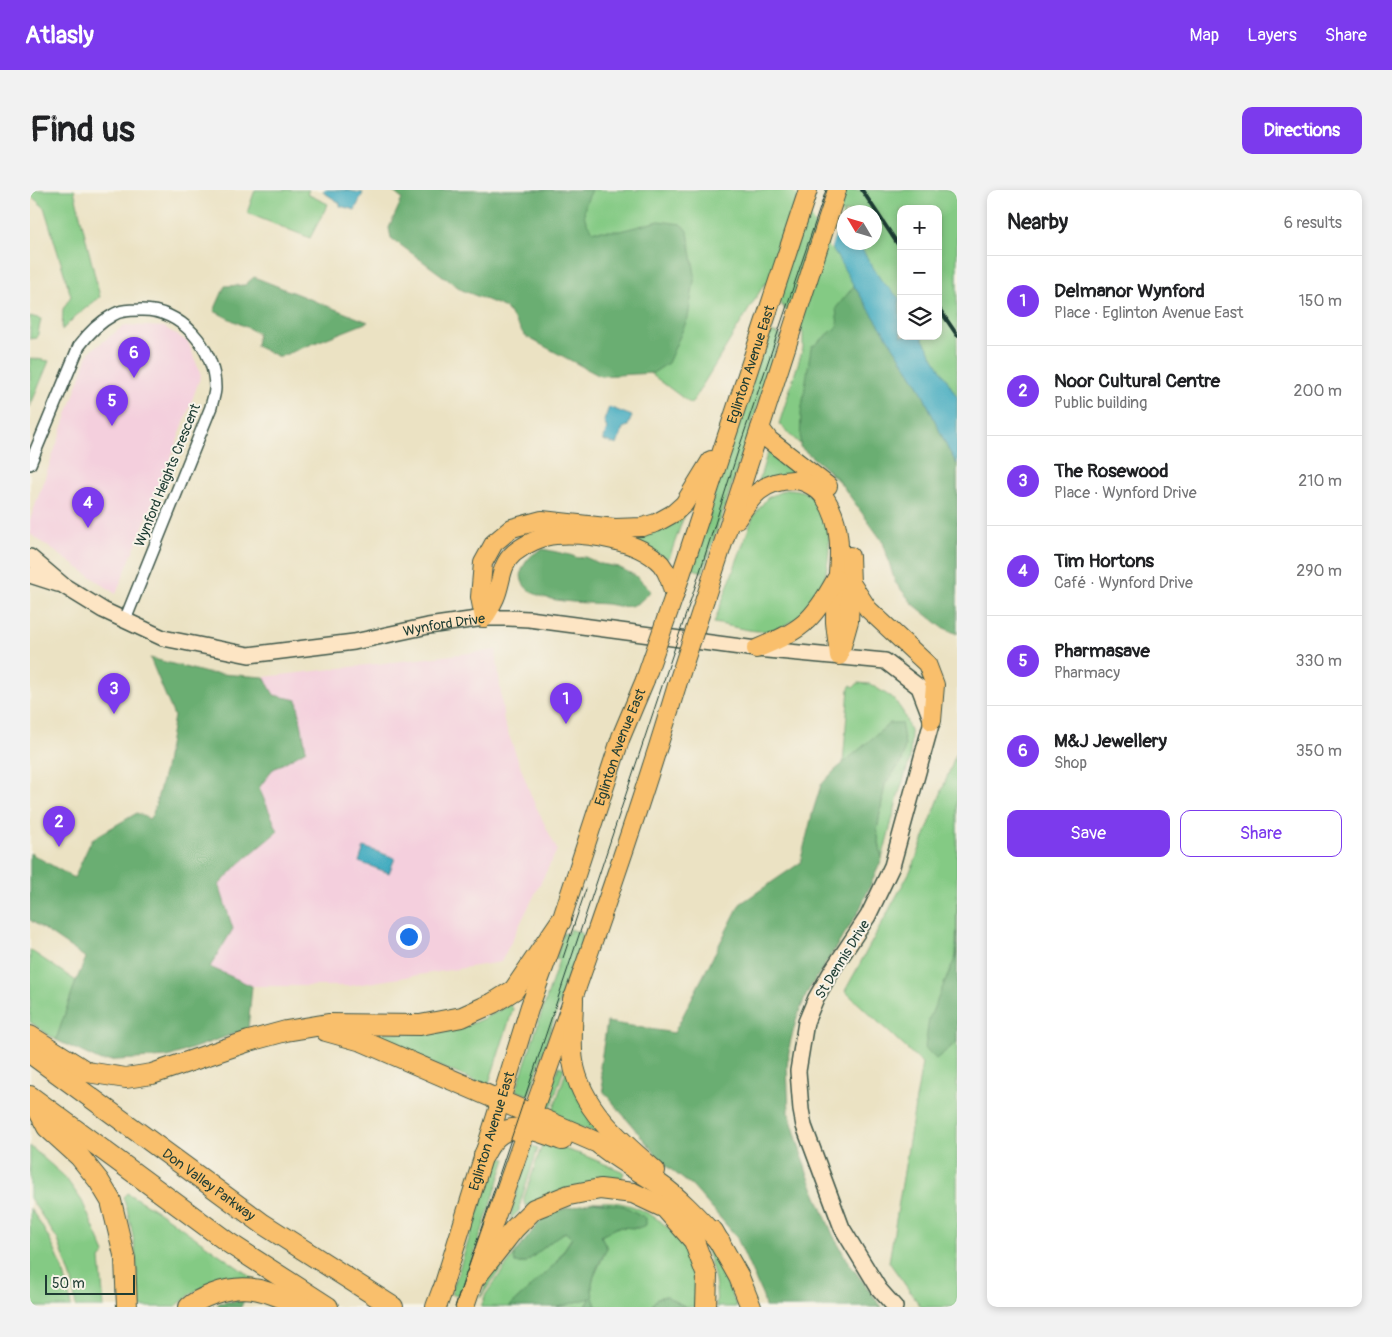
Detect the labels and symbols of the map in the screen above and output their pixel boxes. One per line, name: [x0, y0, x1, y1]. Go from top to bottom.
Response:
north arrow: [837, 205, 882, 250]
street label: Eglinton Avenue East: [723, 303, 779, 426]
pin: 6: [118, 337, 150, 378]
pin: 5: [96, 385, 128, 426]
street label: Wynford Heights Crescent: [131, 401, 204, 549]
pin: 4: [72, 487, 104, 528]
street label: Wynford Drive: [402, 610, 486, 640]
pin: 3: [98, 673, 130, 714]
pin: 1: [550, 683, 582, 724]
street label: Eglinton Avenue East: [591, 686, 650, 808]
pin: 2: [43, 806, 75, 847]
street label: St Dennis Drive: [811, 917, 873, 1002]
your location: [396, 924, 422, 950]
street label: Eglinton Avenue East: [465, 1069, 518, 1193]
street label: Don Valley Parkway: [159, 1145, 259, 1225]
scale bar: [45, 1272, 135, 1295]

